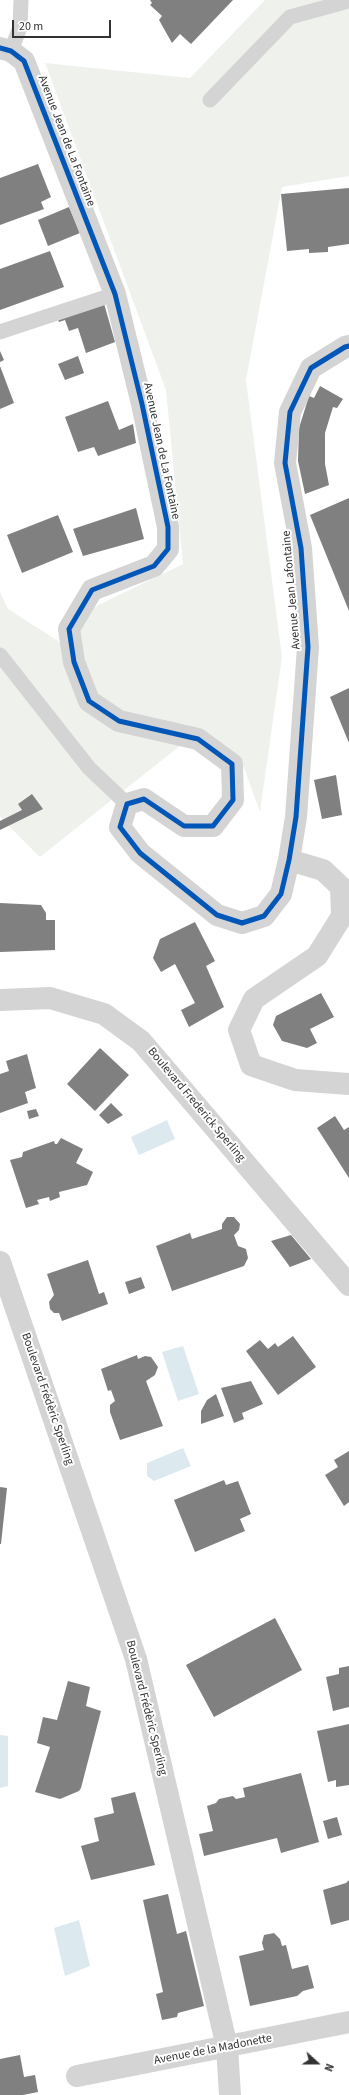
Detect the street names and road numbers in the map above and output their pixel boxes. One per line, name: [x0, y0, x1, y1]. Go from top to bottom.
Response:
street label: Avenue Jean de La Fontaine: [34, 73, 98, 209]
street label: Avenue Jean de La Fontaine: [139, 381, 183, 521]
street label: Avenue Jean Lafontaine: [280, 530, 304, 650]
street label: Boulevard Frederick Sperling: [144, 1045, 248, 1165]
street label: Boulevard Frédèric Sperling: [18, 1331, 76, 1467]
street label: Boulevard Frédèric Sperling: [122, 1639, 170, 1777]
street label: Avenue de la Madonette: [153, 2031, 273, 2069]

